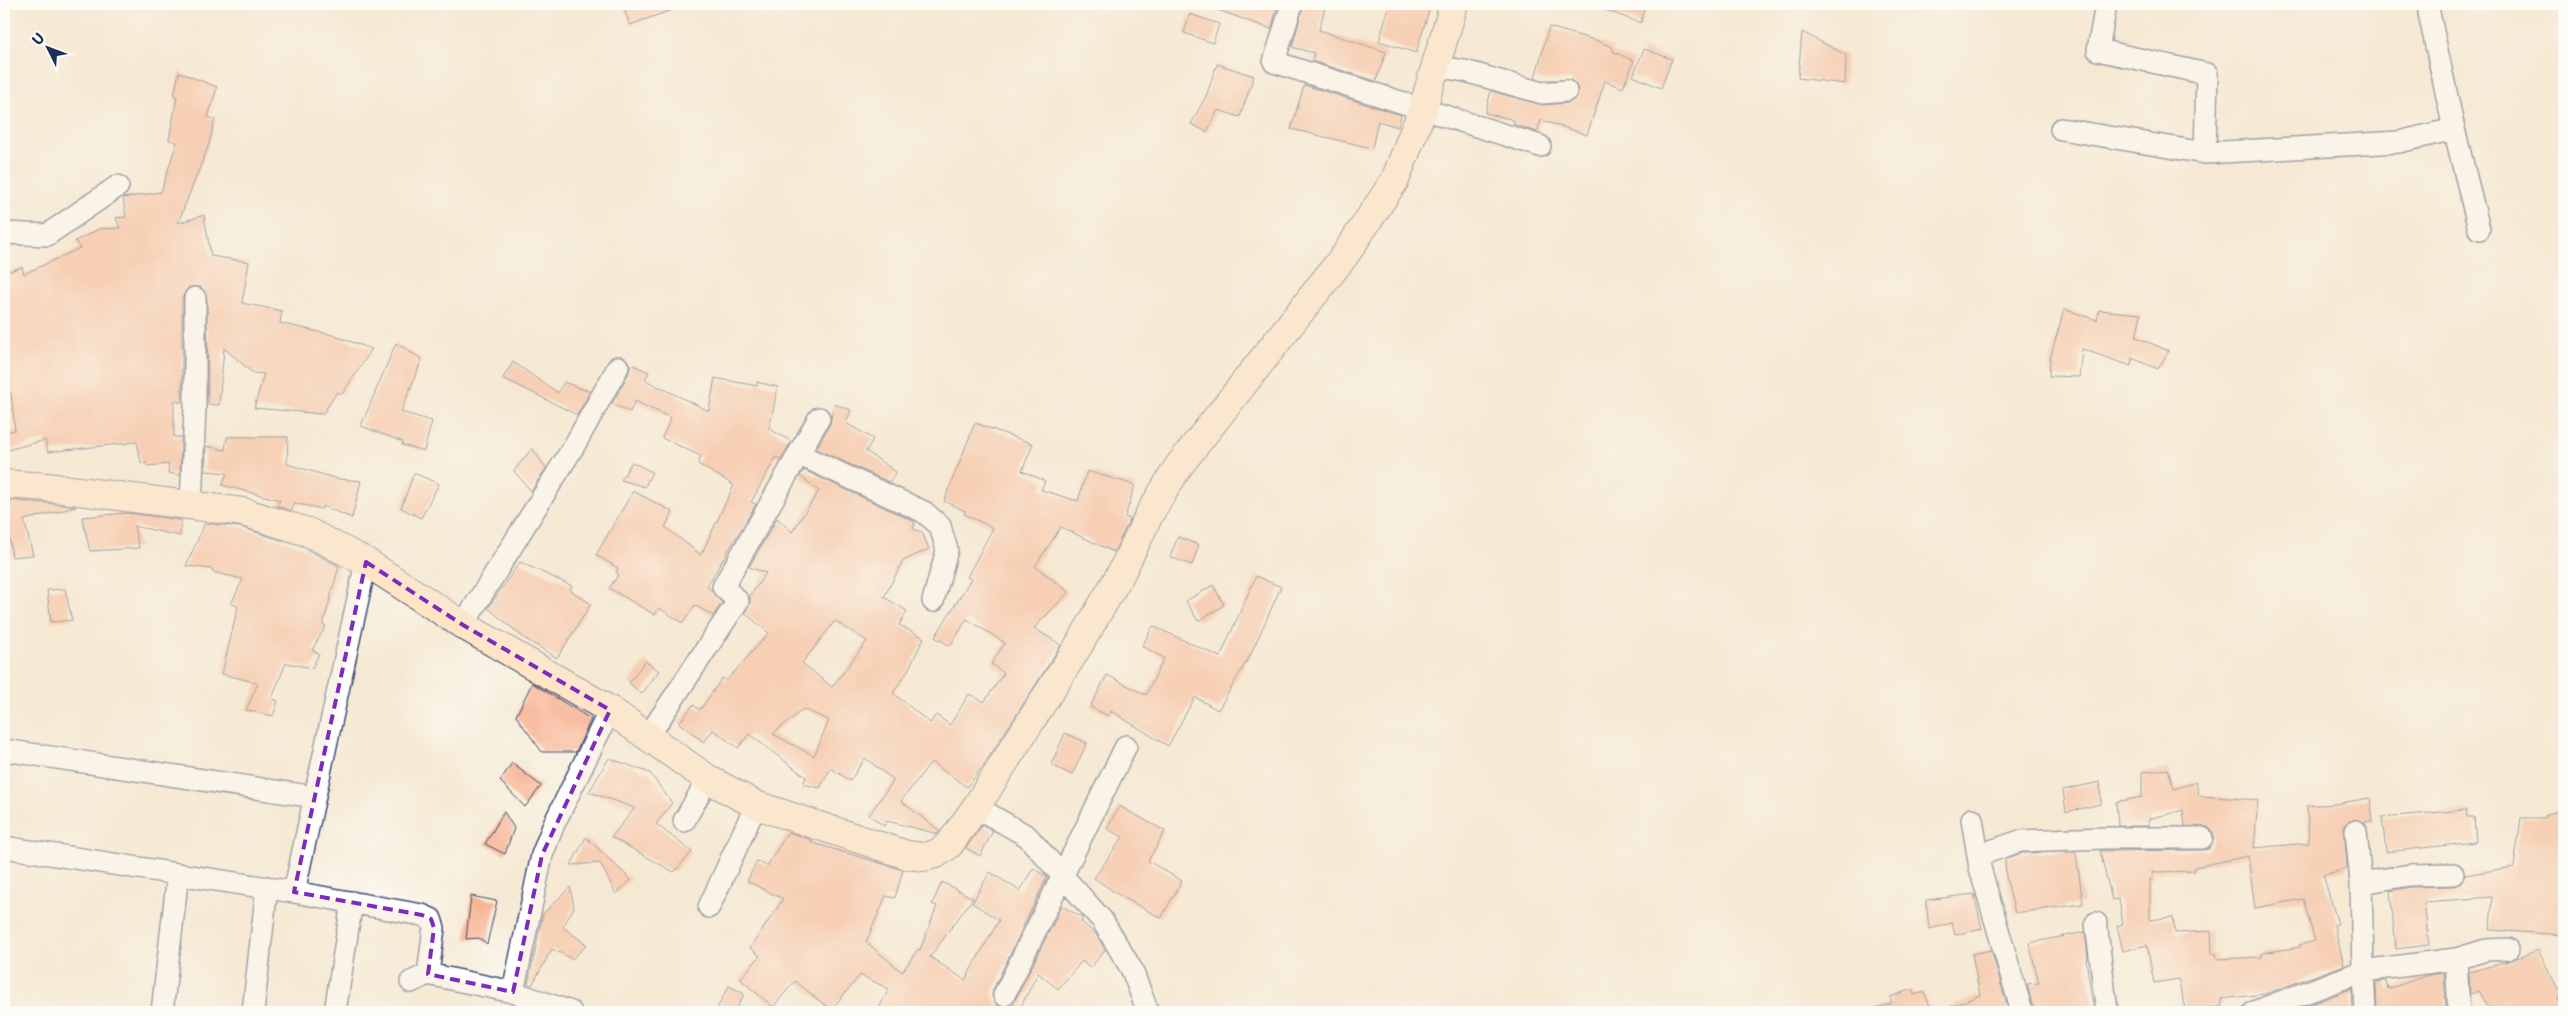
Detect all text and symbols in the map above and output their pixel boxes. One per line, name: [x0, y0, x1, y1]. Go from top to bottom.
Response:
north arrow: [22, 22, 72, 72]
text: U: [27, 28, 49, 50]

